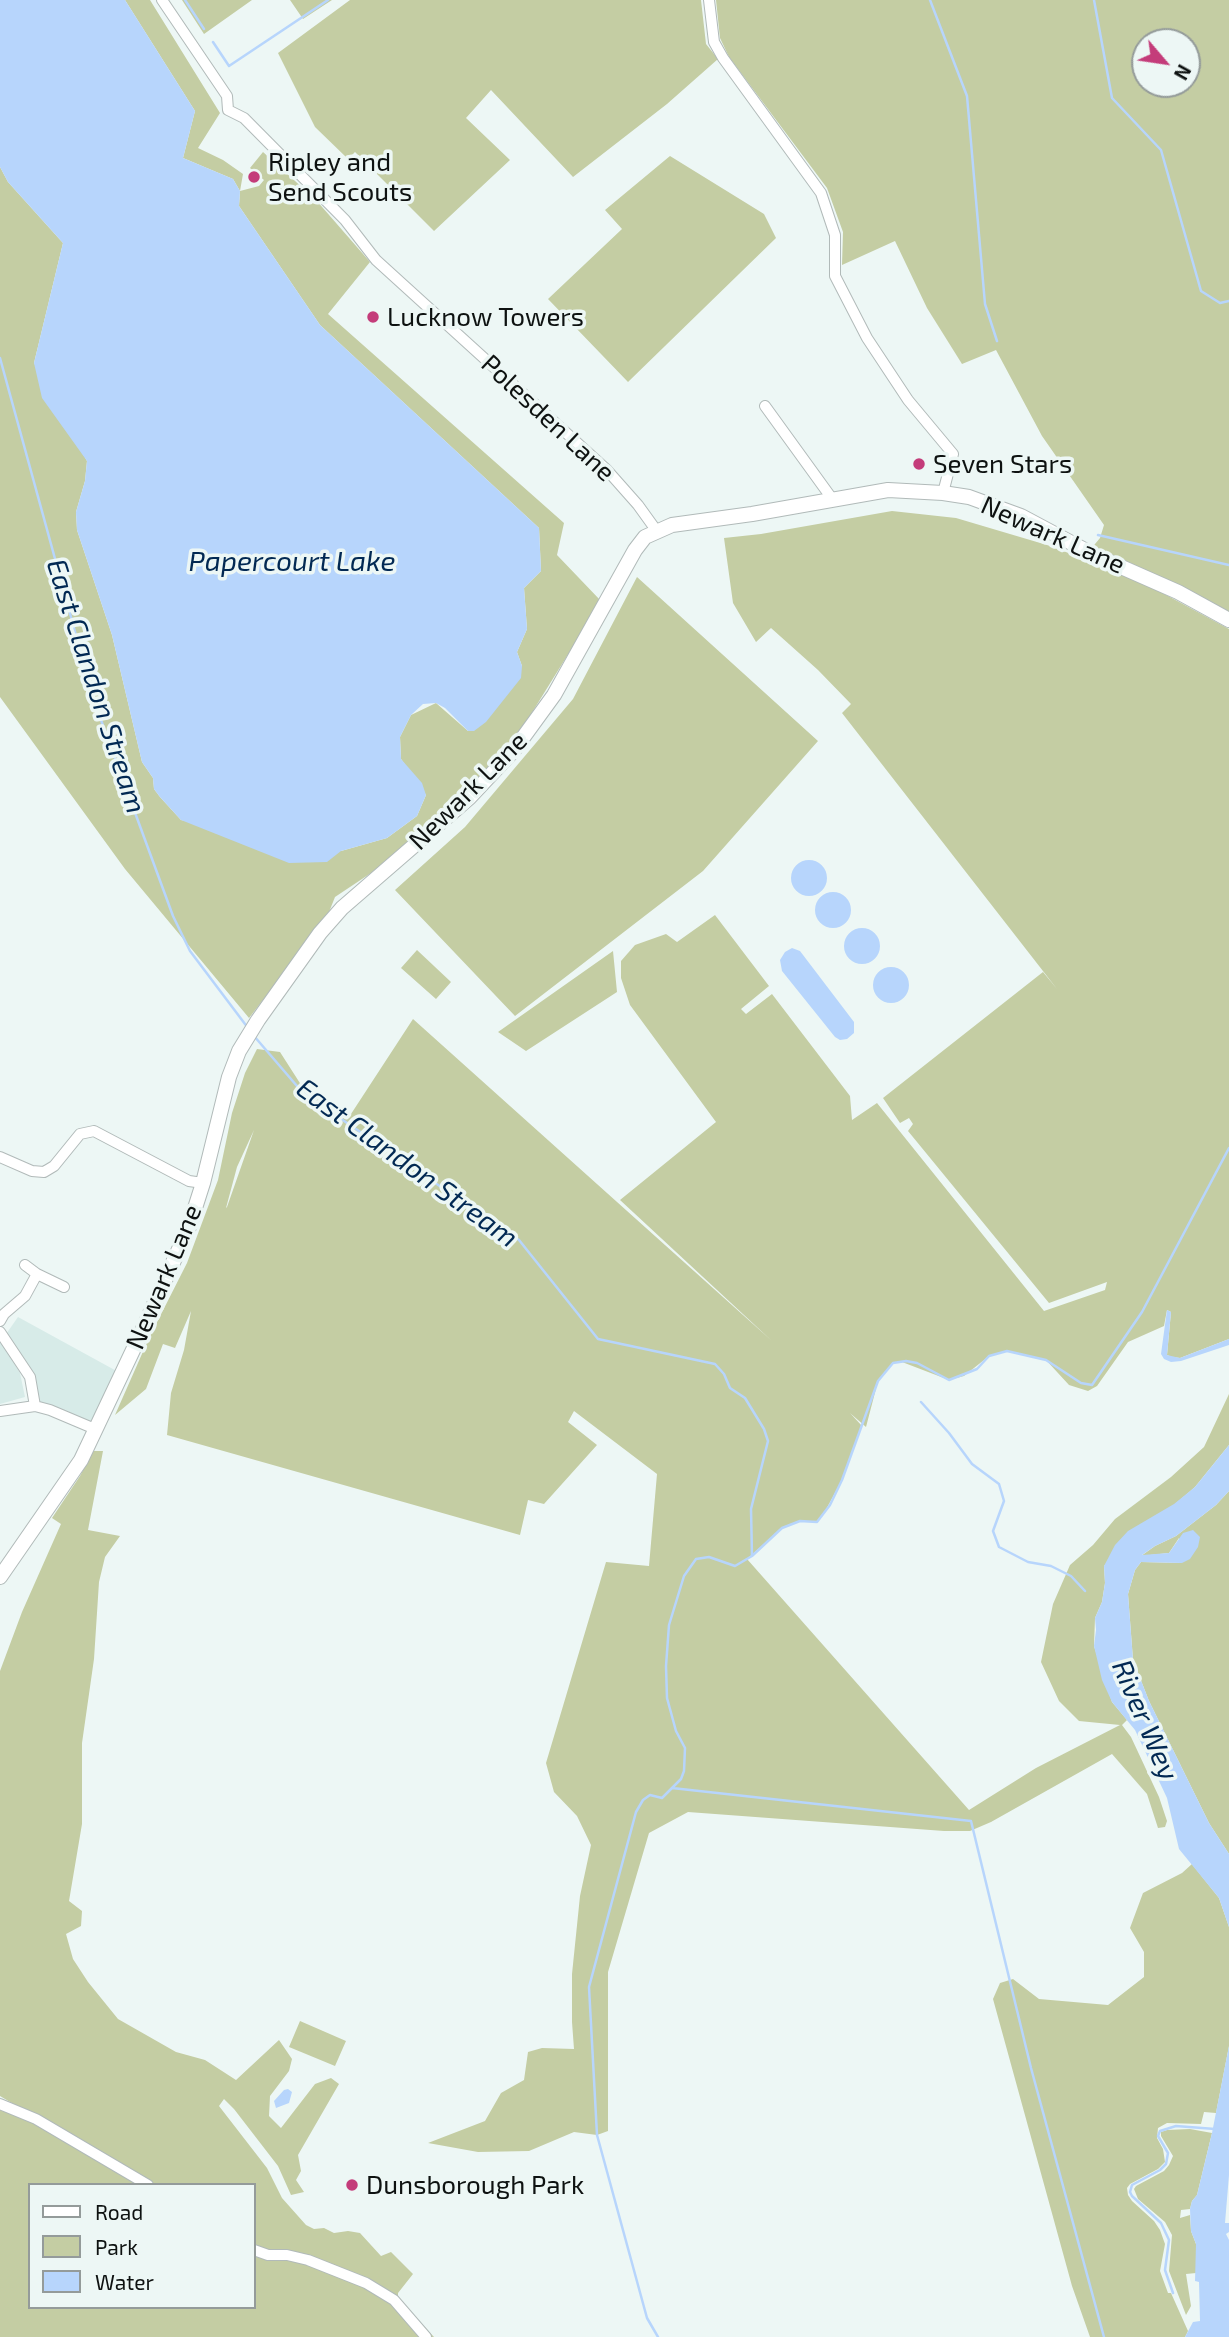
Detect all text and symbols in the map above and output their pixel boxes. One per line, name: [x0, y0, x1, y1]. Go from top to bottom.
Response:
north arrow: [1131, 28, 1201, 98]
text: N: [1170, 61, 1196, 84]
place label: Ripley and Send Scouts: [268, 146, 412, 208]
marker: Ripley and Send Scouts: [246, 169, 262, 185]
place label: Lucknow Towers: [387, 301, 584, 333]
marker: Lucknow Towers: [365, 309, 381, 325]
street label: Polesden Lane: [475, 348, 621, 488]
place label: Seven Stars: [933, 448, 1072, 480]
marker: Seven Stars: [911, 456, 927, 472]
street label: Newark Lane: [976, 489, 1130, 581]
water label: Papercourt Lake: [188, 545, 396, 579]
water label: East Clandon Stream: [39, 555, 153, 817]
street label: Newark Lane: [402, 725, 534, 857]
water label: East Clandon Stream: [290, 1071, 524, 1255]
street label: Newark Lane: [120, 1200, 208, 1354]
water label: River Wey: [1105, 1655, 1185, 1785]
place label: Dunsborough Park: [366, 2169, 584, 2201]
marker: Dunsborough Park: [344, 2177, 360, 2193]
legend: [28, 2183, 256, 2309]
text: Road: [95, 2199, 143, 2224]
text: Park: [95, 2234, 138, 2259]
text: Water: [95, 2269, 154, 2294]

